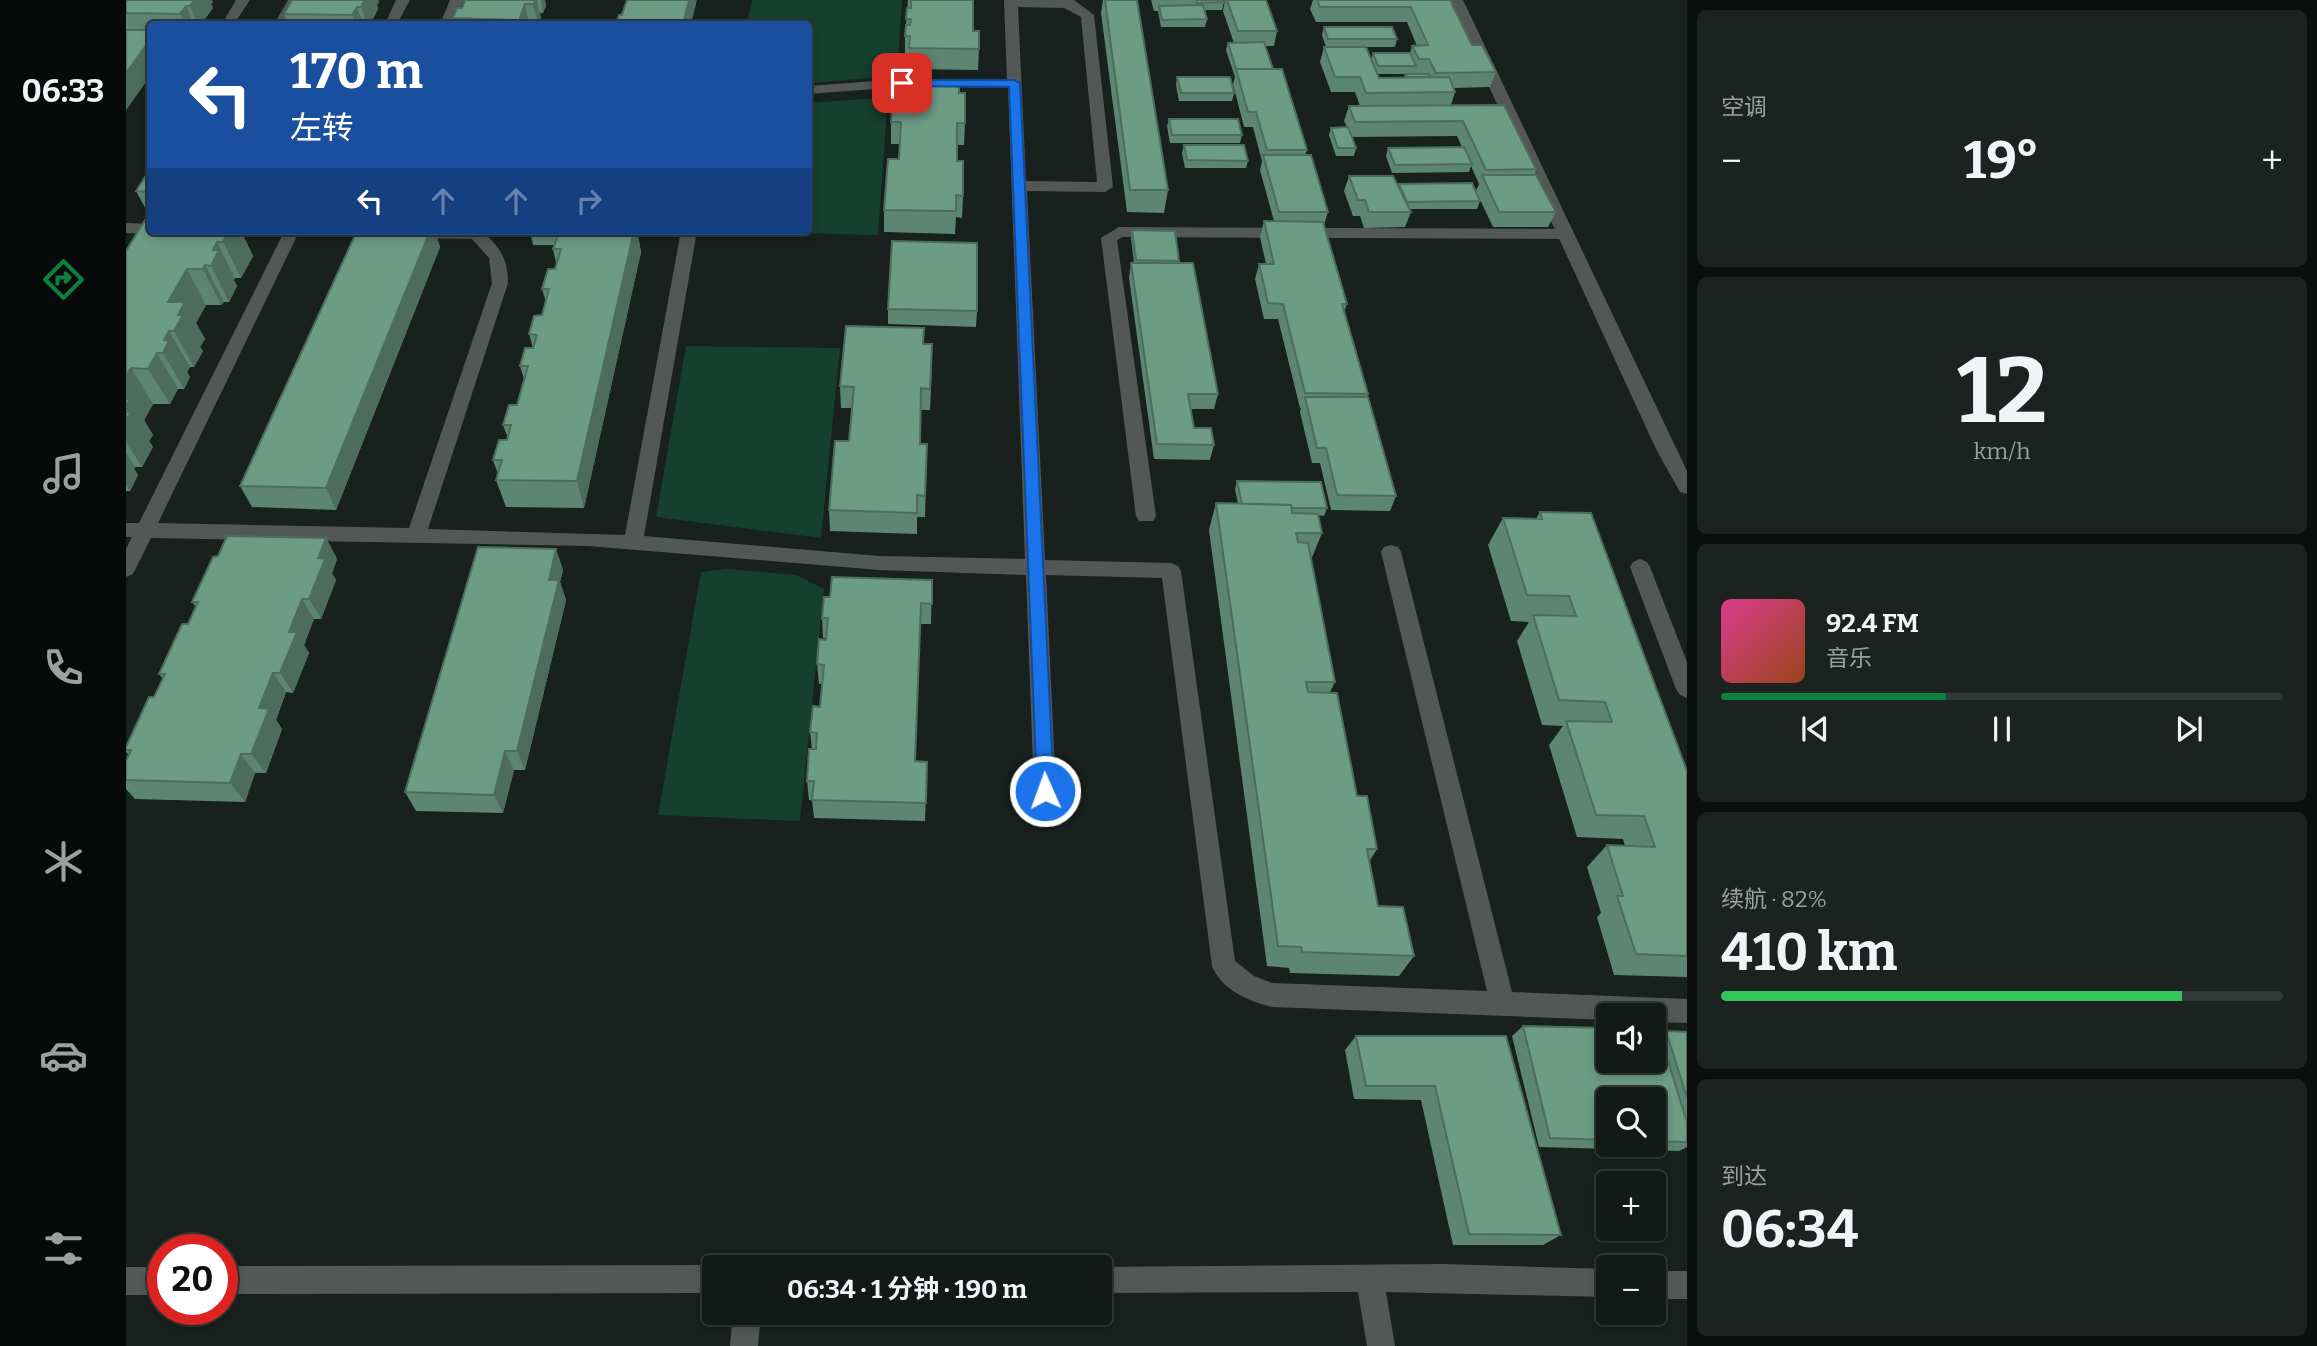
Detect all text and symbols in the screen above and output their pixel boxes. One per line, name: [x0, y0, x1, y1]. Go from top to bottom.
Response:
text: 170 m: [290, 42, 423, 101]
icon: left: [175, 49, 266, 140]
pin: [872, 53, 932, 113]
icon: arrive: [883, 64, 921, 102]
text: 06:33: [21, 72, 105, 110]
text: 空调: [1721, 93, 1767, 121]
text: 左转: [290, 109, 354, 147]
text: 19°: [1964, 129, 2039, 192]
text: −: [1721, 138, 1742, 184]
text: +: [2261, 138, 2283, 184]
icon: left: [351, 182, 389, 220]
icon: ahead: [424, 182, 462, 220]
icon: ahead: [497, 182, 535, 220]
icon: right: [570, 182, 608, 220]
icon: directions: [39, 255, 88, 304]
text: 12: [1957, 337, 2047, 446]
text: km/h: [1974, 437, 2030, 465]
icon: music: [39, 449, 88, 498]
text: 92.4 FM: [1826, 608, 1919, 639]
icon: phone: [39, 643, 88, 692]
text: 音乐: [1826, 644, 1872, 672]
icon: previous: [1796, 710, 1834, 748]
icon: pause: [1983, 710, 2021, 748]
icon: next: [2170, 710, 2208, 748]
position arrow: [1008, 754, 1082, 828]
icon: climate: [39, 837, 88, 886]
text: 续航 · 82%: [1721, 885, 1827, 913]
text: 410 km: [1721, 921, 1897, 984]
map controls: [1596, 1003, 1666, 1325]
button: sound: [1596, 1003, 1666, 1073]
icon: car: [39, 1031, 88, 1080]
button: search: [1596, 1087, 1666, 1157]
text: 到达: [1721, 1162, 1767, 1190]
button: +: [1596, 1171, 1666, 1241]
text: 06:34: [1721, 1198, 1859, 1261]
icon: filters: [39, 1224, 88, 1273]
speed limit sign: 20: [147, 1234, 238, 1325]
button: −: [1596, 1255, 1666, 1325]
text: 06:34 · 1 分钟 · 190 m: [787, 1274, 1027, 1305]

